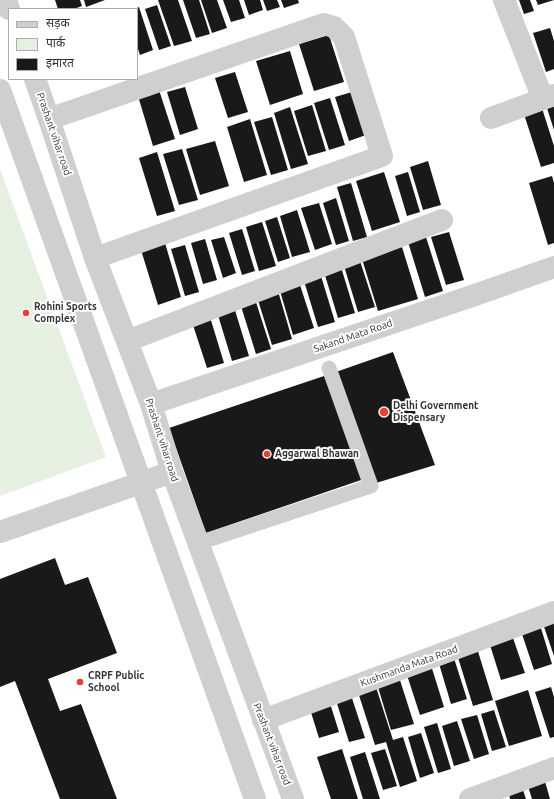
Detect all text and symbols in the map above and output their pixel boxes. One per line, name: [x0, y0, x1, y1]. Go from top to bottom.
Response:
legend: [8, 8, 138, 80]
text: सड़क: [46, 16, 70, 29]
text: पार्क: [46, 36, 65, 49]
text: इमारत: [46, 56, 74, 69]
street label: Prashant vihar road: [34, 91, 74, 177]
place label: Rohini Sports Complex: [34, 301, 97, 324]
marker: Rohini Sports Complex: [21, 308, 31, 318]
street label: Sakand Mata Road: [312, 317, 394, 355]
street label: Prashant vihar road: [143, 397, 181, 483]
place label: Delhi Government Dispensary: [393, 400, 478, 424]
marker: Delhi Government Dispensary: [378, 406, 390, 418]
place label: Aggarwal Bhawan: [275, 448, 359, 460]
marker: Aggarwal Bhawan: [262, 449, 272, 459]
street label: Kushmanda Mata Road: [359, 643, 459, 689]
place label: CRPF Public School: [88, 670, 144, 694]
marker: CRPF Public School: [75, 677, 85, 687]
street label: Prashant vihar road: [251, 701, 293, 787]

